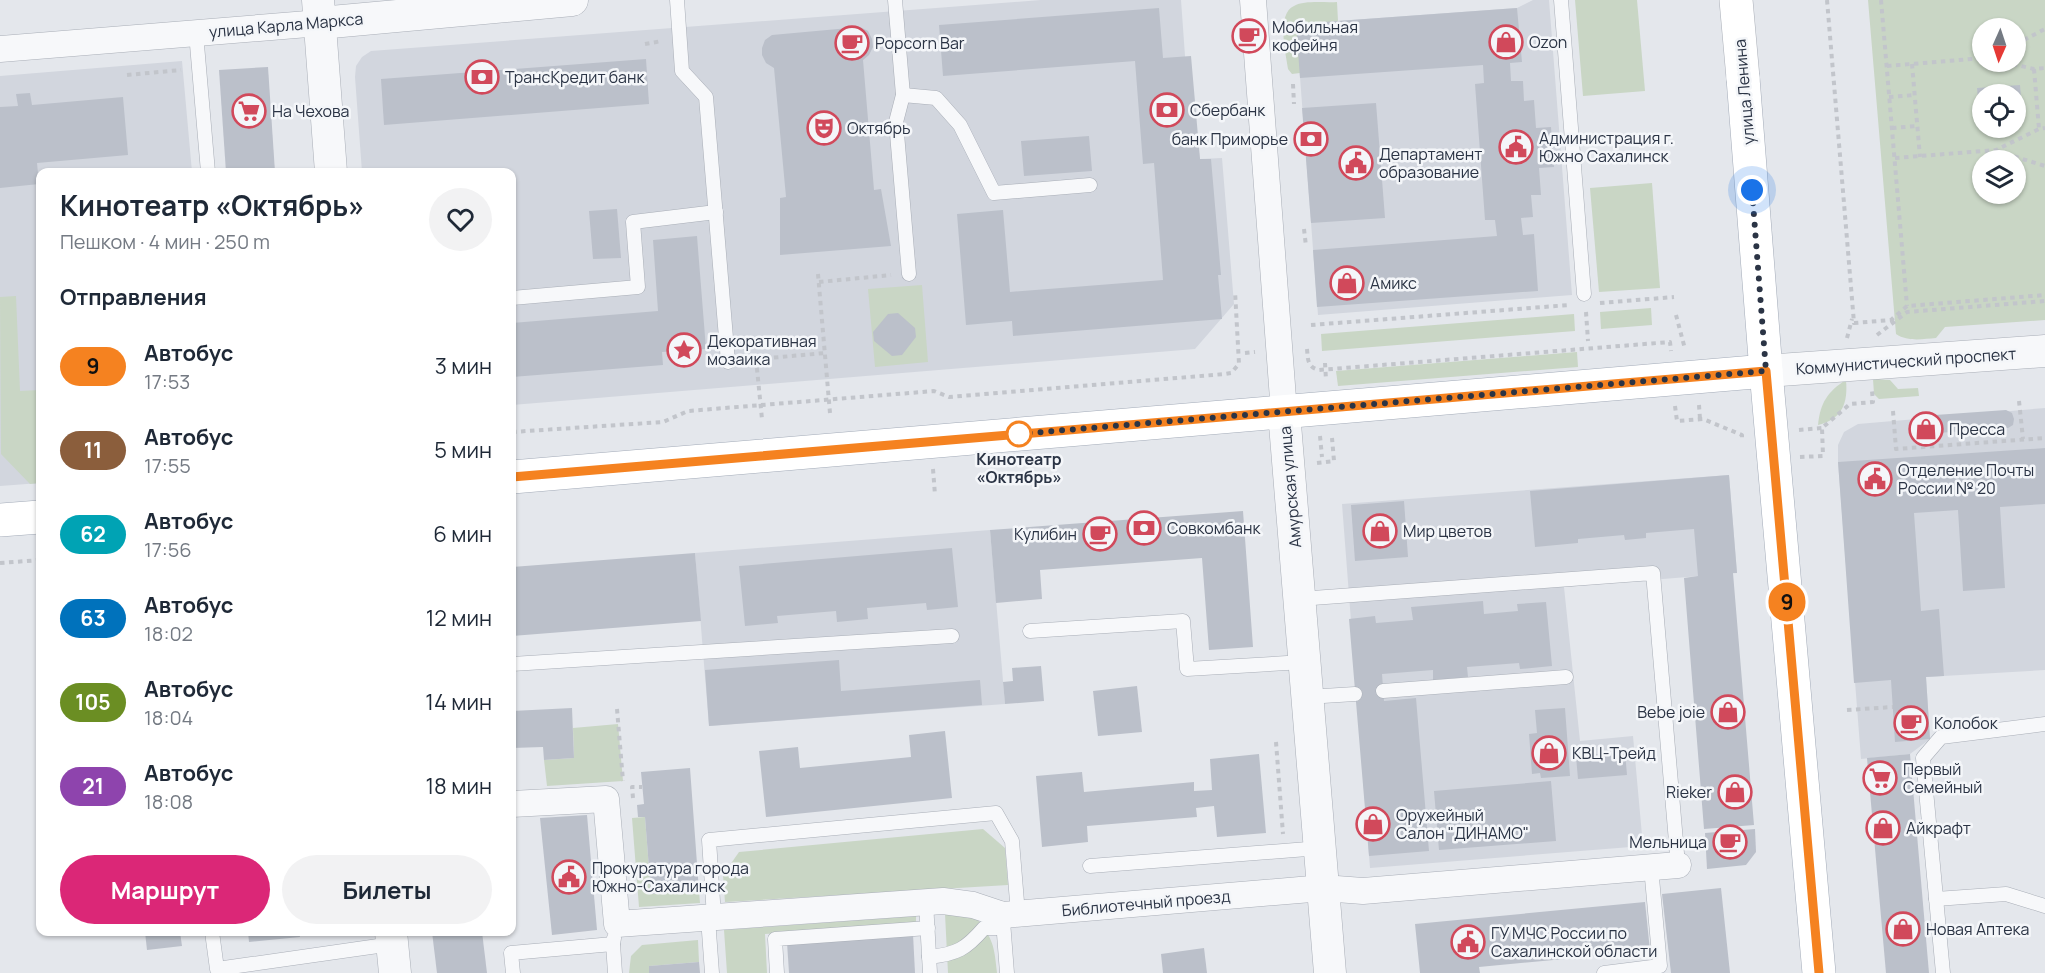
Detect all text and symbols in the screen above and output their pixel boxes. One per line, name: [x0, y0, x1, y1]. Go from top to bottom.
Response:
street label: улица Карла Маркса: [208, 7, 364, 43]
place label: Мобильная кофейня: [1272, 16, 1358, 56]
cafe icon: Мобильная кофейня: [1231, 18, 1267, 54]
north arrow: [1972, 18, 2026, 72]
map controls: [1972, 18, 2026, 204]
shop icon: Ozon: [1488, 24, 1524, 60]
cafe icon: Popcorn Bar: [834, 25, 870, 61]
place label: Ozon: [1529, 31, 1567, 53]
place label: Popcorn Bar: [875, 32, 965, 54]
street label: улица Ленина: [1728, 38, 1760, 146]
bank icon: ТрансКредит банк: [464, 59, 500, 95]
place label: ТрансКредит банк: [505, 66, 645, 88]
button: locate: [1972, 84, 2026, 138]
bank icon: Сбербанк: [1149, 92, 1185, 128]
supermarket icon: На Чехова: [231, 93, 267, 129]
place label: Сбербанк: [1190, 99, 1266, 121]
place label: На Чехова: [272, 100, 349, 122]
theatre icon: Октябрь: [806, 110, 842, 146]
place label: Октябрь: [847, 117, 911, 139]
bank icon: банк Приморье: [1293, 121, 1329, 157]
place label: Администрация г. Южно Сахалинск: [1539, 127, 1674, 167]
place label: банк Приморье: [1172, 128, 1288, 150]
public building icon: Администрация г. Южно Сахалинск: [1498, 129, 1534, 165]
place label: Департамент образование: [1379, 143, 1482, 183]
public building icon: Департамент образование: [1338, 145, 1374, 181]
button: layers: [1972, 150, 2026, 204]
your location: [1737, 175, 1767, 205]
text: Кинотеатр «Октябрь»: [60, 186, 365, 224]
button: heart: [429, 188, 492, 251]
text: Пешком · 4 мин · 250 m: [60, 228, 270, 255]
shop icon: Амикс: [1329, 265, 1365, 301]
place label: Амикс: [1370, 272, 1417, 294]
text: Отправления: [60, 282, 207, 312]
place label: Декоративная мозаика: [707, 330, 817, 370]
place icon: Декоративная мозаика: [666, 332, 702, 368]
text: Автобус: [144, 338, 233, 368]
street label: Коммунистический проспект: [1795, 342, 2017, 380]
text: 3 мин: [435, 351, 492, 381]
text: 9: [86, 352, 100, 380]
text: 17:53: [144, 368, 190, 395]
shop icon: Пресса: [1908, 411, 1944, 447]
place label: Пресса: [1949, 418, 2005, 440]
marker: Кинотеатр «Октябрь»: [1006, 421, 1032, 447]
text: Автобус: [144, 422, 233, 452]
street label: Амурская улица: [1274, 425, 1306, 549]
text: 5 мин: [434, 435, 492, 465]
text: 11: [84, 436, 102, 464]
place label: Кинотеатр «Октябрь»: [976, 448, 1062, 488]
text: 17:55: [144, 452, 191, 479]
place label: Отделение Почты России № 20: [1898, 459, 2034, 499]
public building icon: Отделение Почты России № 20: [1857, 461, 1893, 497]
text: Автобус: [144, 506, 233, 536]
bank icon: Совкомбанк: [1126, 510, 1162, 546]
shop icon: Мир цветов: [1362, 513, 1398, 549]
cafe icon: Кулибин: [1082, 516, 1118, 552]
place label: Совкомбанк: [1167, 517, 1261, 539]
text: 6 мин: [433, 519, 492, 549]
text: 62: [80, 520, 106, 548]
place label: Мир цветов: [1403, 520, 1492, 542]
place label: Кулибин: [1014, 523, 1077, 545]
text: 17:56: [144, 536, 192, 563]
line badge: 9: [1768, 582, 1806, 622]
text: 9: [1780, 588, 1794, 616]
text: Автобус: [144, 590, 233, 620]
text: 12 мин: [426, 603, 492, 633]
text: 63: [80, 604, 106, 632]
text: 18:02: [144, 620, 193, 647]
text: Автобус: [144, 674, 233, 704]
text: 14 мин: [425, 687, 492, 717]
text: 105: [75, 688, 111, 716]
shop icon: Bebe joie: [1710, 694, 1746, 730]
place label: Bebe joie: [1637, 701, 1705, 723]
text: 18:04: [144, 704, 193, 731]
cafe icon: Колобок: [1893, 705, 1929, 741]
place label: Колобок: [1934, 712, 1999, 734]
shop icon: КВЦ-Трейд: [1531, 735, 1567, 771]
place label: КВЦ-Трейд: [1572, 742, 1656, 764]
text: Автобус: [144, 758, 233, 788]
place label: Первый Семейный: [1903, 758, 1982, 798]
supermarket icon: Первый Семейный: [1862, 760, 1898, 796]
text: 18 мин: [426, 771, 492, 801]
text: 21: [82, 772, 104, 800]
shop icon: Rieker: [1717, 774, 1753, 810]
place label: Rieker: [1666, 781, 1712, 803]
text: 18:08: [144, 788, 193, 815]
place label: Оружейный Салон "ДИНАМО": [1396, 804, 1529, 844]
shop icon: Оружейный Салон "ДИНАМО": [1355, 806, 1391, 842]
shop icon: Айкрафт: [1865, 810, 1901, 846]
place label: Айкрафт: [1906, 817, 1971, 839]
cafe icon: Мельница: [1712, 824, 1748, 860]
place label: Мельница: [1629, 831, 1707, 853]
button: Маршрут: [60, 855, 270, 924]
button: Билеты: [282, 855, 492, 924]
place label: Прокуратура города Южно-Сахалинск: [592, 857, 749, 897]
public building icon: Прокуратура города Южно-Сахалинск: [551, 859, 587, 895]
street label: Библиотечный проезд: [1061, 885, 1232, 921]
shop icon: Новая Аптека: [1885, 911, 1921, 947]
place label: Новая Аптека: [1926, 918, 2029, 940]
place label: ГУ МЧС России по Сахалинской области: [1491, 922, 1657, 962]
public building icon: ГУ МЧС России по Сахалинской области: [1450, 924, 1486, 960]

